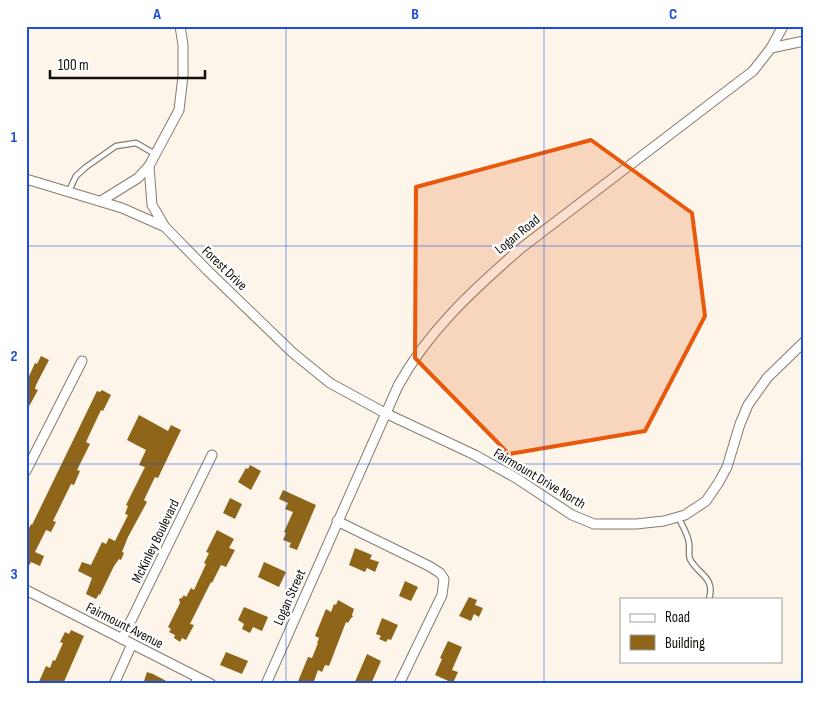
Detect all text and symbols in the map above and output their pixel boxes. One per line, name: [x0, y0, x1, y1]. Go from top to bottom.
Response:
text: A: [152, 5, 161, 24]
text: B: [411, 5, 419, 24]
text: C: [669, 5, 677, 24]
scale bar: [50, 48, 205, 80]
text: 100 m: [58, 56, 89, 75]
text: 1: [11, 128, 18, 147]
street label: Logan Road: [491, 211, 543, 258]
street label: Forest Drive: [198, 243, 251, 294]
text: 2: [10, 347, 18, 366]
street label: Fairmount Drive North: [491, 444, 589, 513]
street label: McKinley Boulevard: [128, 496, 183, 586]
text: 3: [10, 565, 18, 584]
street label: Logan Street: [270, 567, 309, 628]
legend: [620, 598, 782, 662]
street label: Fairmount Avenue: [83, 599, 166, 652]
text: Road: [665, 608, 690, 627]
text: Building: [665, 634, 705, 653]

